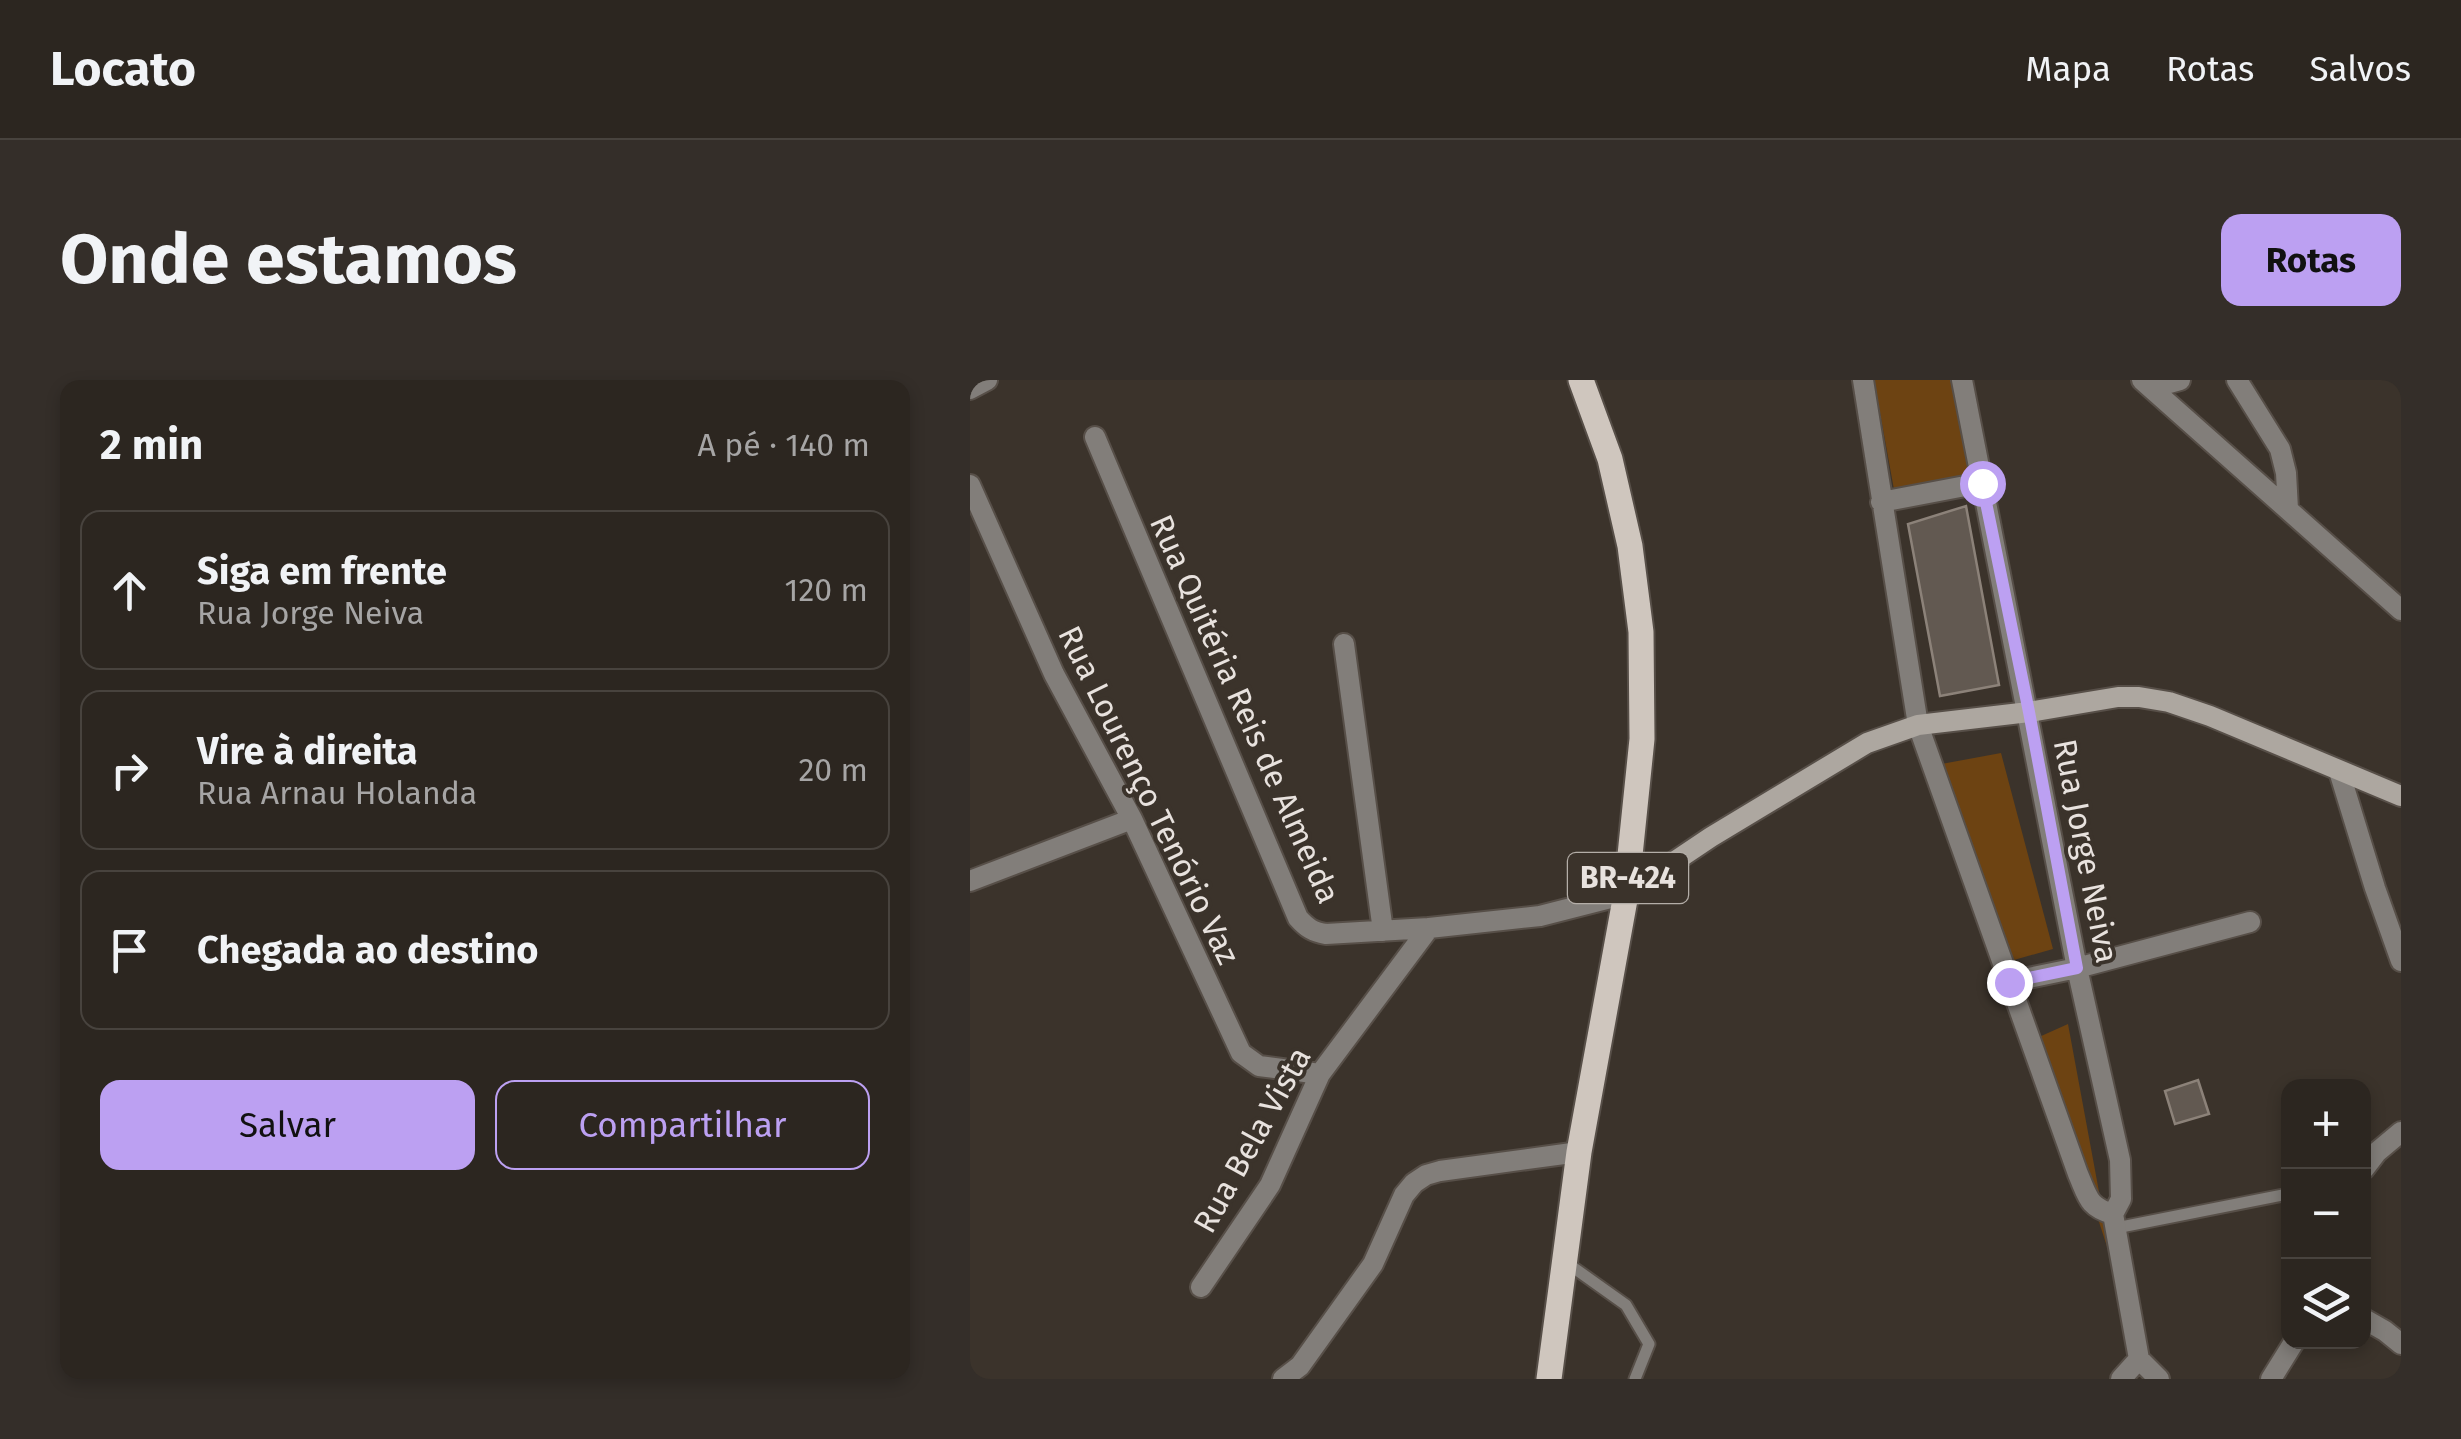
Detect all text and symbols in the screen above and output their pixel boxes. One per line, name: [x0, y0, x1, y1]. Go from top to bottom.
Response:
text: Locato: [50, 40, 196, 98]
text: Mapa: [2025, 48, 2111, 90]
text: Rotas: [2166, 48, 2254, 90]
text: Salvos: [2309, 48, 2411, 90]
button: Rotas: [2221, 214, 2401, 306]
text: Onde estamos: [60, 218, 517, 302]
text: 2 min: [100, 420, 203, 470]
text: A pé · 140 m: [697, 426, 870, 464]
route start: [1960, 461, 2006, 507]
street label: Rua Quitéria Reis de Almeida: [1142, 509, 1348, 909]
text: Siga em frente: [197, 548, 447, 594]
icon: ahead: [102, 563, 157, 618]
text: 120 m: [785, 571, 868, 609]
text: Rua Jorge Neiva: [197, 594, 424, 632]
street label: Rua Lourenço Tenório Vaz: [1050, 620, 1248, 970]
text: Vire à direita: [197, 728, 418, 774]
street label: Rua Jorge Neiva: [2046, 736, 2126, 966]
icon: right: [102, 743, 157, 798]
text: 20 m: [798, 751, 868, 789]
text: Rua Arnau Holanda: [197, 774, 477, 812]
road number: BR-424: [1568, 853, 1688, 903]
icon: arrive: [102, 923, 157, 978]
text: Chegada ao destino: [197, 927, 539, 973]
route end: [1987, 960, 2033, 1006]
street label: Rua Bela Vista: [1185, 1041, 1319, 1239]
map controls: [2281, 1079, 2371, 1349]
button: +: [2281, 1079, 2371, 1169]
button: Salvar: [100, 1080, 475, 1170]
button: Compartilhar: [495, 1080, 870, 1170]
button: −: [2281, 1169, 2371, 1259]
button: layers: [2281, 1259, 2371, 1349]

